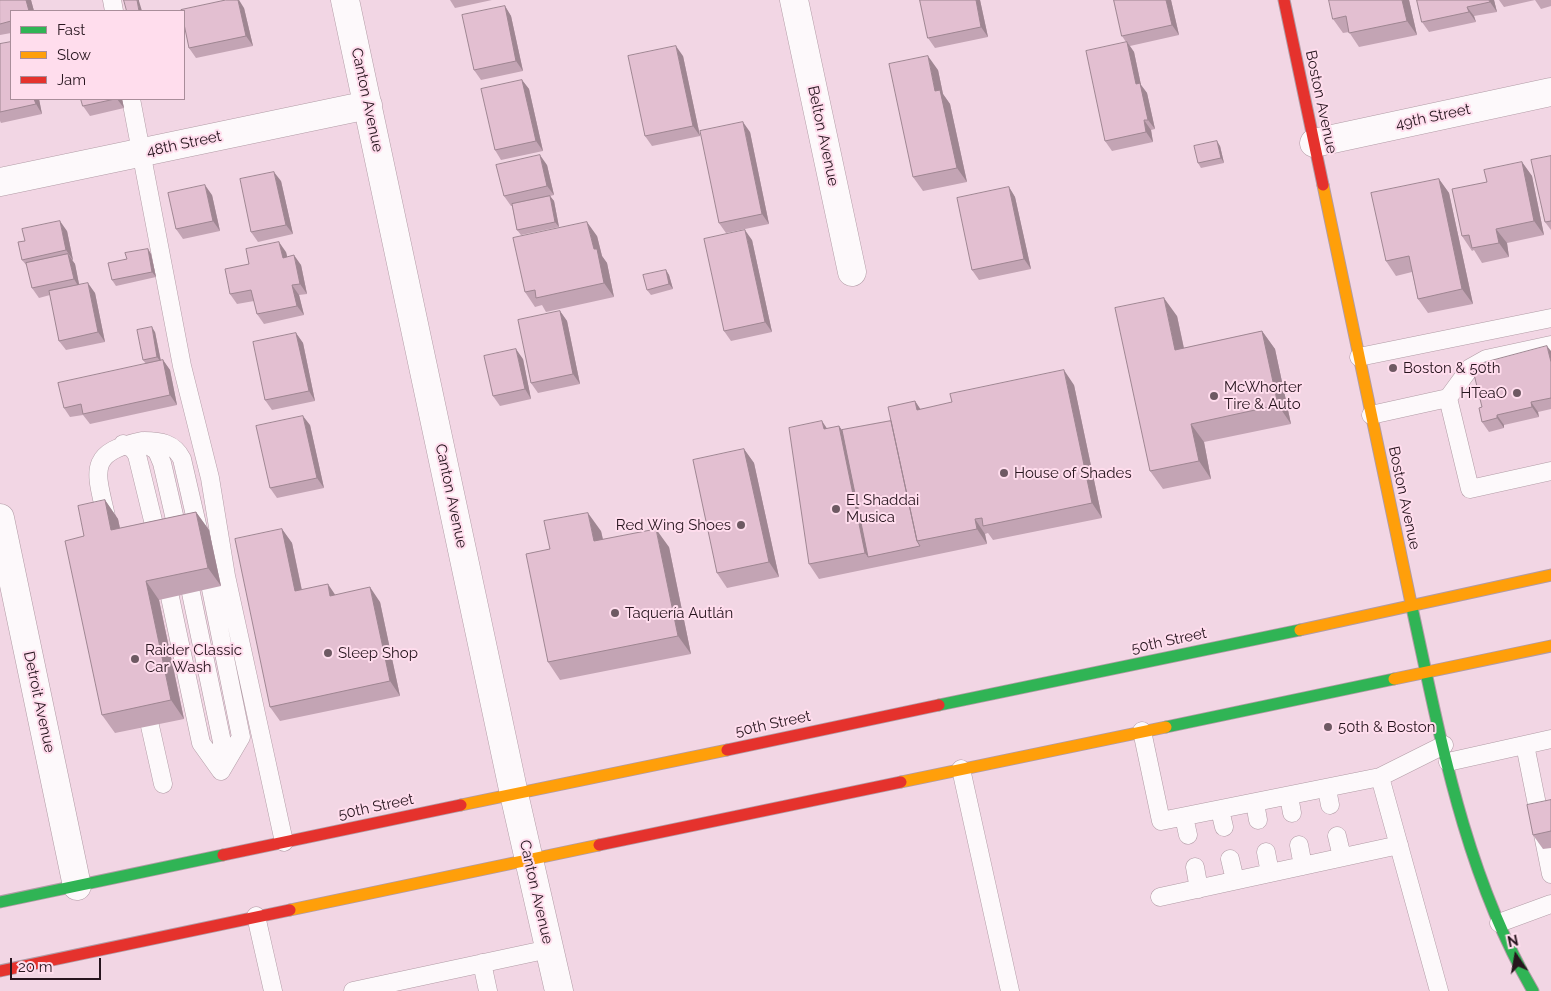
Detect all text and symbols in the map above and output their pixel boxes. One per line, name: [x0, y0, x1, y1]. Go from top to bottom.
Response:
legend: [10, 10, 185, 100]
text: Fast: [57, 21, 85, 39]
text: Slow: [57, 46, 91, 64]
street label: Canton Avenue: [347, 46, 387, 154]
street label: Boston Avenue: [1301, 49, 1341, 155]
text: Jam: [57, 71, 86, 89]
street label: Belton Avenue: [804, 84, 842, 188]
street label: 49th Street: [1394, 100, 1472, 134]
street label: 48th Street: [145, 127, 223, 161]
place label: Boston & 50th: [1403, 359, 1501, 377]
marker: Boston & 50th: [1387, 362, 1399, 374]
place label: McWhorter Tire & Auto: [1224, 378, 1302, 413]
place label: HTeaO: [1460, 384, 1507, 402]
marker: HTeaO: [1511, 387, 1523, 399]
marker: McWhorter Tire & Auto: [1208, 390, 1220, 402]
street label: Canton Avenue: [431, 442, 471, 550]
street label: Boston Avenue: [1384, 445, 1424, 551]
place label: House of Shades: [1014, 464, 1132, 482]
marker: House of Shades: [998, 467, 1010, 479]
place label: El Shaddai Musica: [846, 491, 919, 526]
marker: El Shaddai Musica: [830, 503, 842, 515]
place label: Red Wing Shoes: [616, 516, 731, 534]
marker: Red Wing Shoes: [735, 519, 747, 531]
place label: Taquería Autlán: [625, 604, 733, 622]
marker: Taquería Autlán: [609, 607, 621, 619]
street label: 50th Street: [1130, 624, 1208, 658]
place label: Raider Classic Car Wash: [145, 641, 242, 676]
place label: Sleep Shop: [338, 644, 418, 662]
marker: Sleep Shop: [322, 647, 334, 659]
street label: Detroit Avenue: [19, 650, 59, 754]
marker: Raider Classic Car Wash: [129, 653, 141, 665]
street label: 50th Street: [734, 707, 812, 741]
place label: 50th & Boston: [1338, 718, 1436, 736]
marker: 50th & Boston: [1322, 721, 1334, 733]
street label: 50th Street: [337, 790, 415, 824]
street label: Canton Avenue: [515, 838, 557, 946]
north arrow: [1491, 931, 1541, 981]
text: N: [1506, 932, 1520, 950]
scale bar: [12, 948, 104, 980]
text: 20 m: [18, 958, 53, 976]

